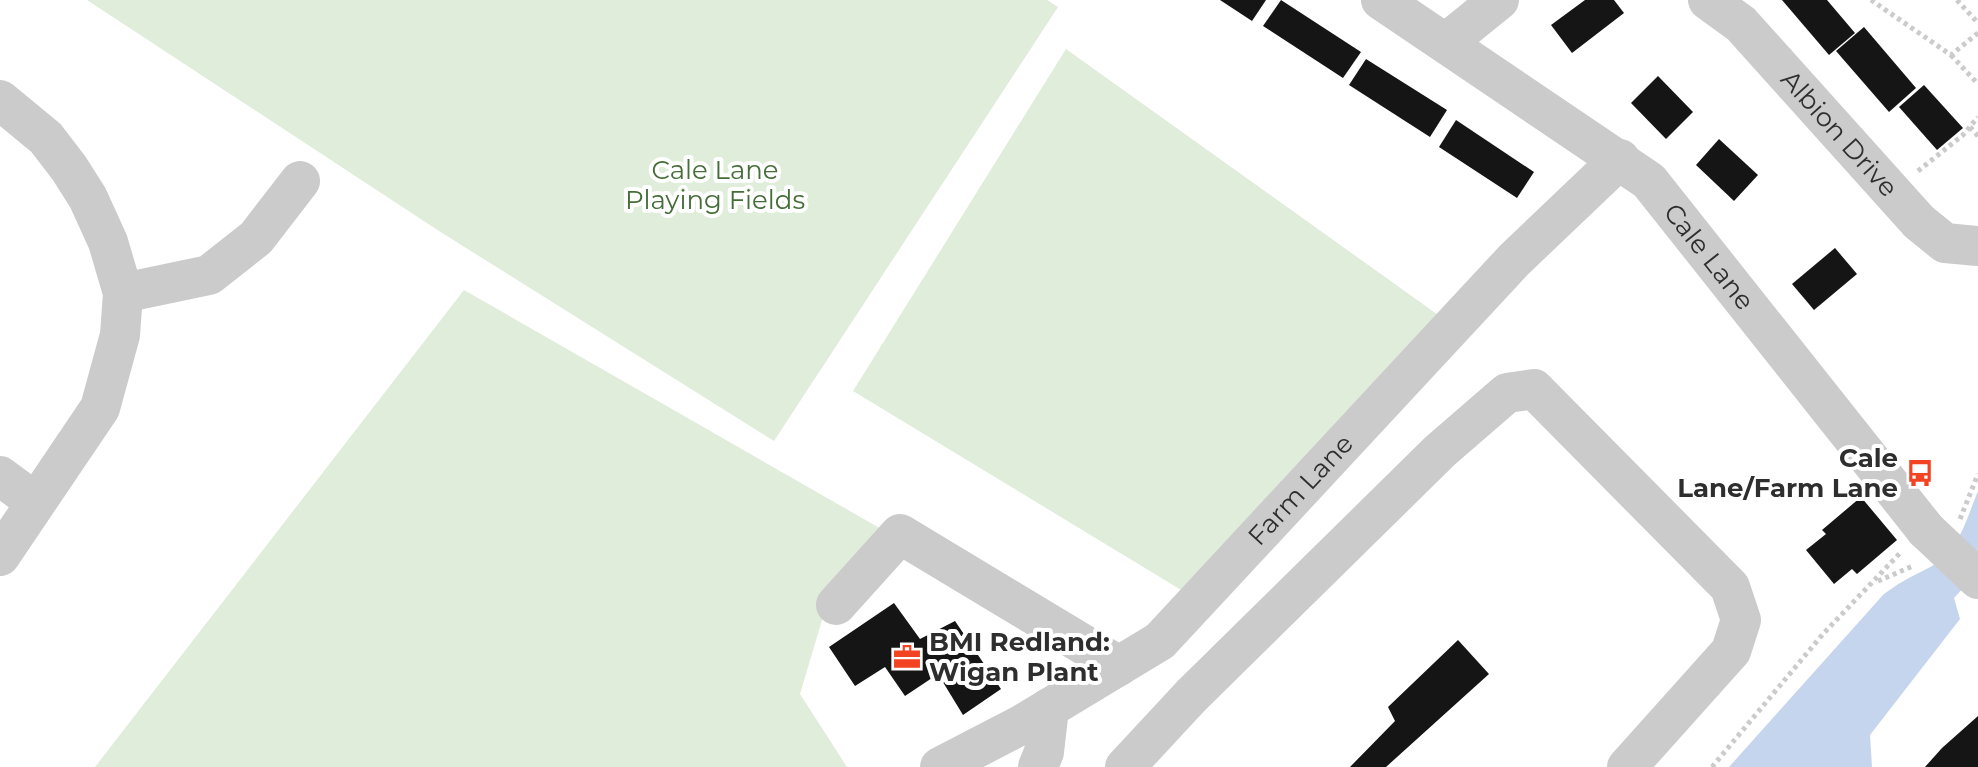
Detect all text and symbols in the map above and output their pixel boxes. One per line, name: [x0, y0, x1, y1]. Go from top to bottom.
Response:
street label: Albion Drive: [1774, 64, 1905, 203]
park label: Cale Lane Playing Fields: [625, 154, 805, 216]
street label: Cale Lane: [1657, 197, 1761, 316]
street label: Farm Lane: [1241, 428, 1360, 552]
place label: Cale Lane/Farm Lane: [1677, 442, 1898, 504]
bus stop icon: Cale Lane/Farm Lane: [1905, 458, 1935, 488]
place label: BMI Redland: Wigan Plant: [929, 626, 1110, 688]
office icon: BMI Redland: Wigan Plant: [892, 642, 922, 672]

